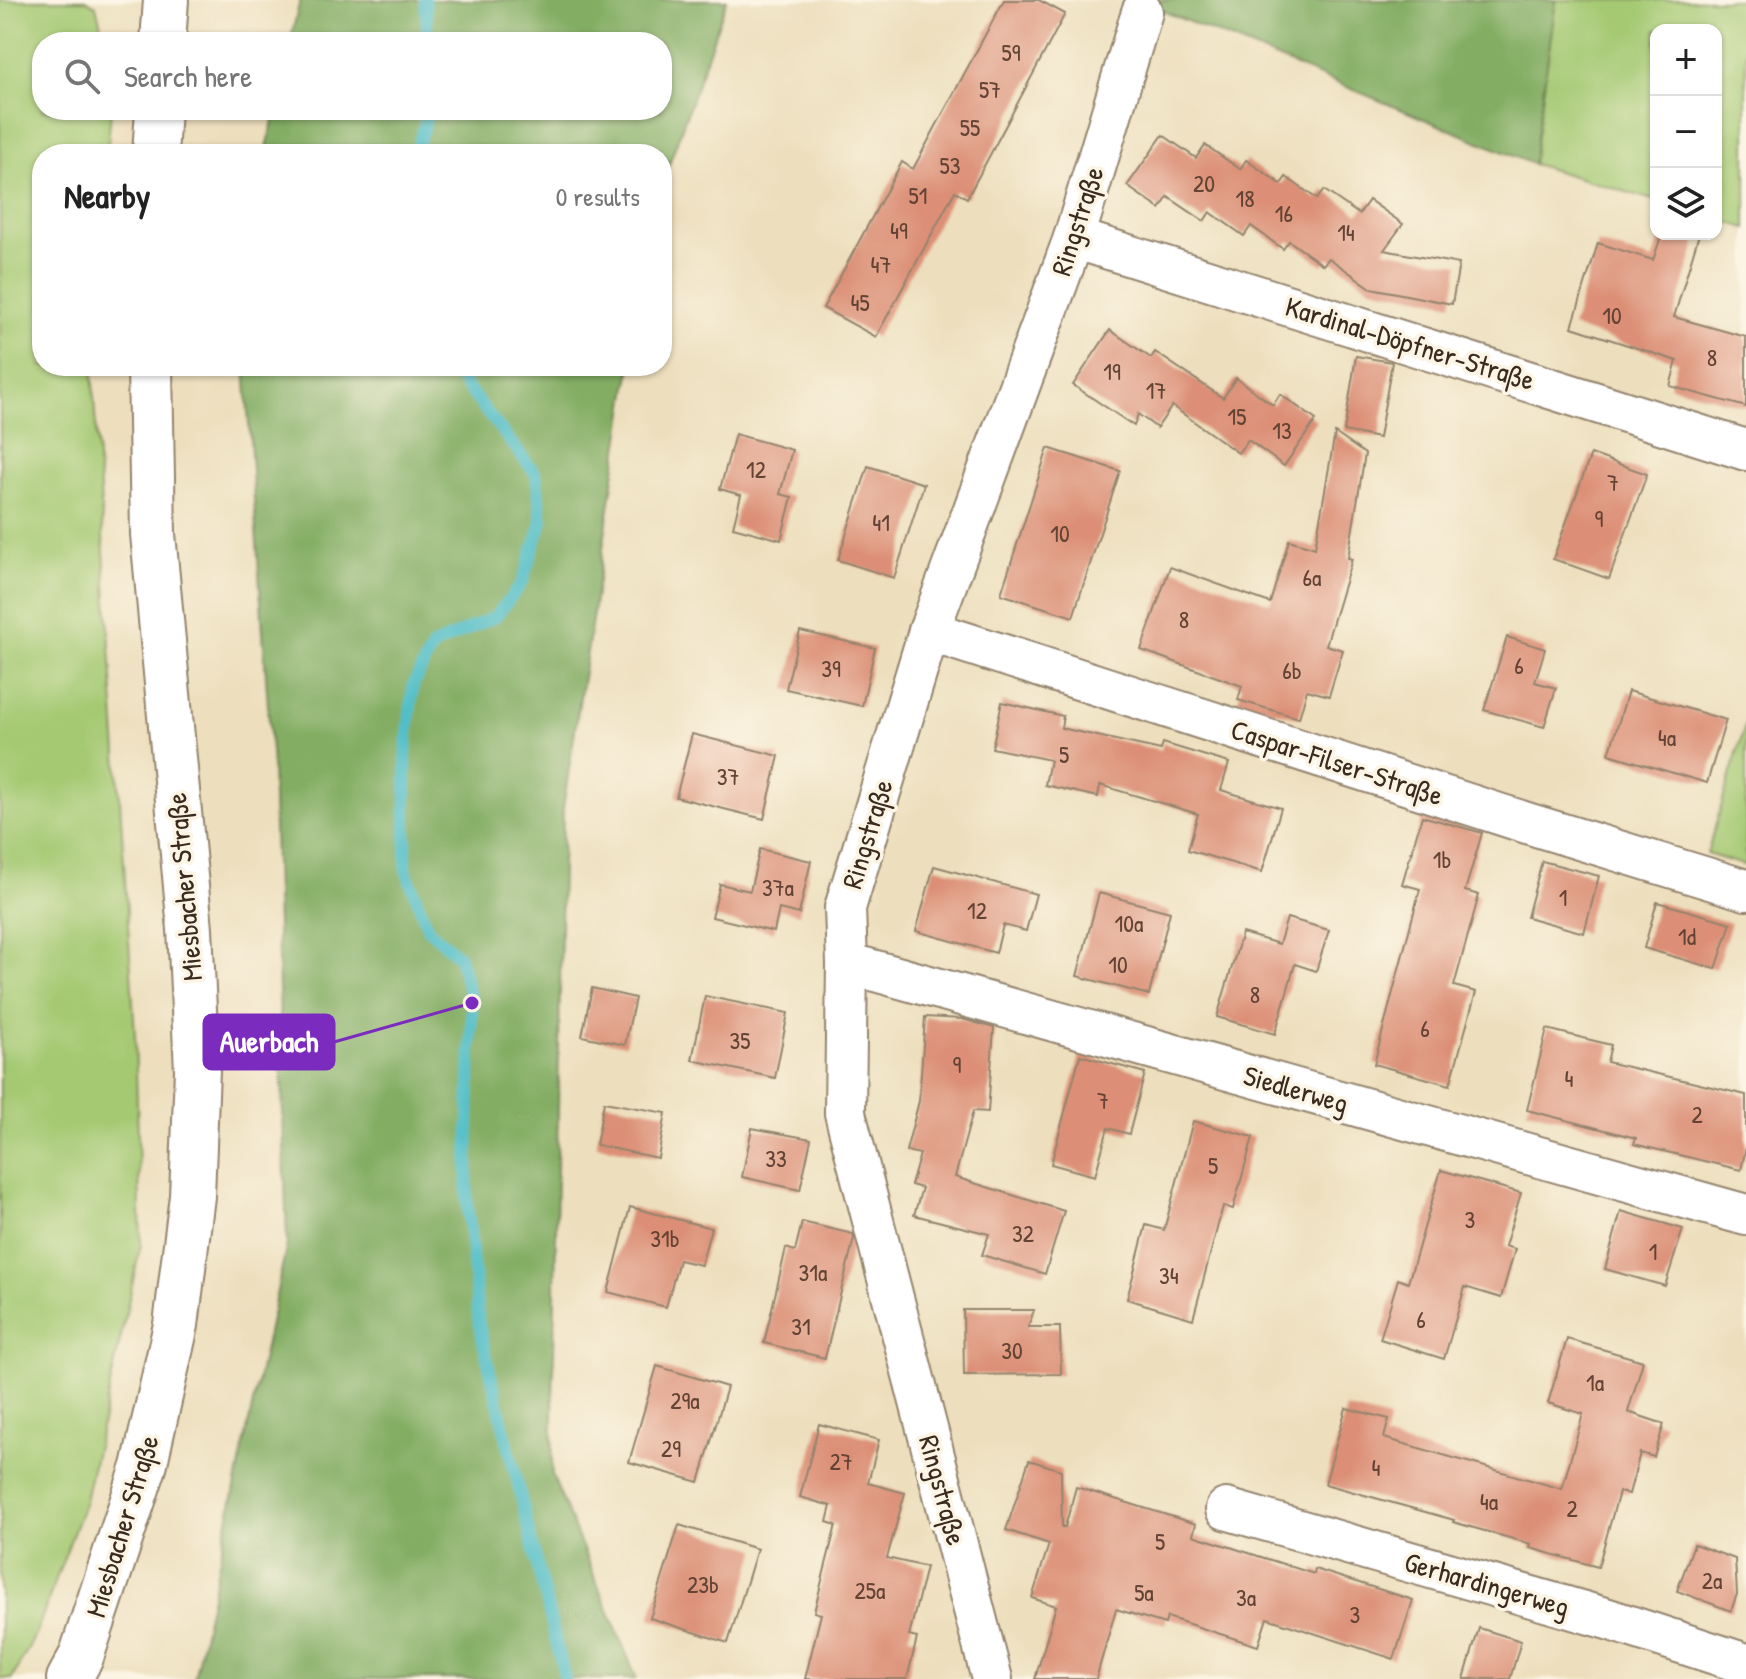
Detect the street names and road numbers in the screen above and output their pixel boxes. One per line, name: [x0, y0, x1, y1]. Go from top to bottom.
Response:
street label: Ringstraße: [1042, 162, 1112, 280]
street label: Kardinal-Döpfner-Straße: [1281, 287, 1539, 399]
street label: Caspar-Filser-Straße: [1226, 710, 1448, 814]
street label: Ringstraße: [832, 775, 902, 893]
street label: Miesbacher Straße: [157, 791, 211, 983]
street label: Siedlerweg: [1239, 1056, 1353, 1122]
street label: Miesbacher Straße: [76, 1430, 168, 1622]
street label: Ringstraße: [910, 1431, 976, 1549]
street label: Gerhardingerweg: [1400, 1542, 1574, 1626]

